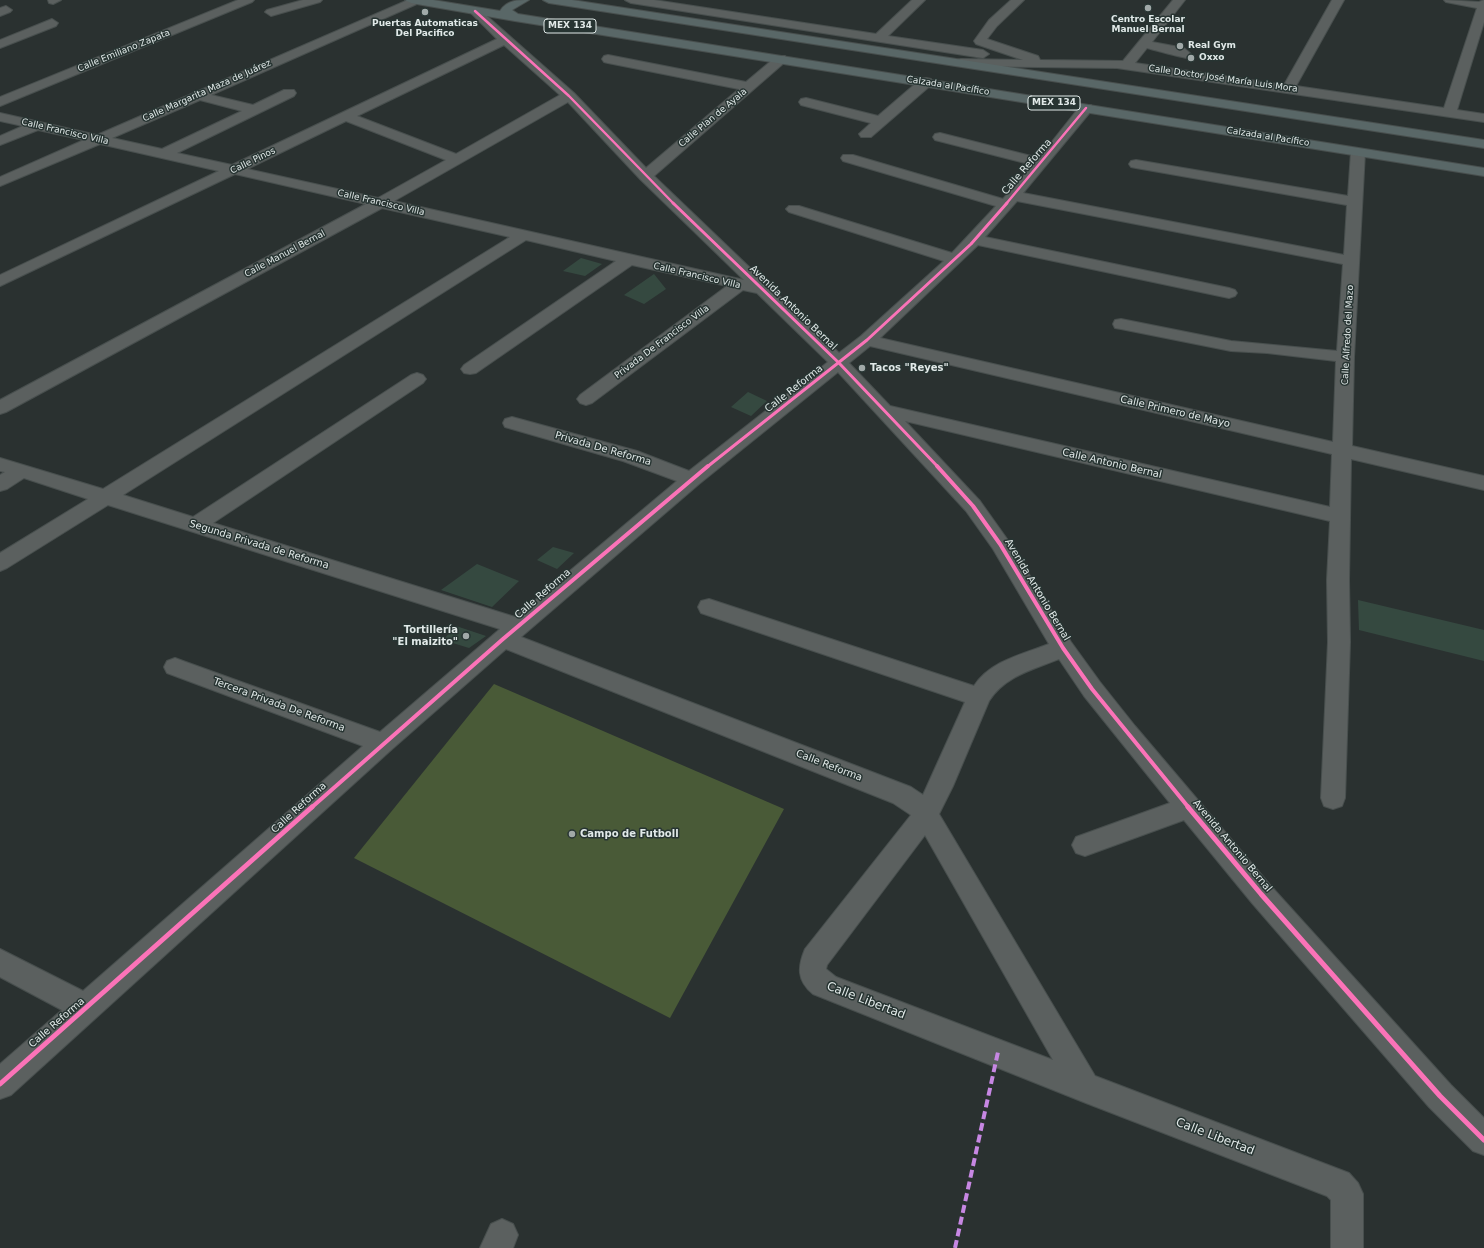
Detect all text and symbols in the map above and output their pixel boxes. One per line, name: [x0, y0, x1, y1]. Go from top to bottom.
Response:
marker: Centro Escolar Manuel Bernal: [1143, 3, 1153, 13]
marker: Puertas Automaticas Del Pacifico: [420, 7, 430, 17]
place label: Centro Escolar Manuel Bernal: [1111, 15, 1185, 36]
place label: Puertas Automaticas Del Pacifico: [372, 19, 478, 40]
road number: MEX 134: [544, 19, 596, 33]
street label: Calle Emiliano Zapata: [76, 28, 172, 74]
marker: Real Gym: [1175, 41, 1185, 51]
place label: Real Gym: [1188, 41, 1236, 51]
marker: Oxxo: [1186, 53, 1196, 63]
place label: Oxxo: [1199, 53, 1224, 63]
street label: Calle Margarita Maza de Juárez: [141, 58, 273, 124]
street label: Calle Doctor José María Luis Mora: [1148, 63, 1298, 95]
street label: Calzada al Pacífico: [906, 74, 990, 98]
street label: Calle Plan de Ayala: [677, 86, 749, 150]
road number: MEX 134: [1028, 96, 1080, 110]
street label: Calle Francisco Villa: [20, 117, 110, 147]
street label: Calzada al Pacífico: [1226, 125, 1310, 149]
street label: Calle Reforma: [999, 137, 1055, 197]
street label: Calle Pinos: [229, 145, 277, 177]
street label: Calle Francisco Villa: [336, 188, 426, 218]
street label: Calle Manuel Bernal: [243, 228, 327, 280]
street label: Calle Francisco Villa: [652, 261, 742, 291]
street label: Avenida Antonio Bernal: [747, 263, 839, 353]
street label: Calle Alfredo del Mazo: [1340, 285, 1356, 385]
street label: Privada De Francisco Villa: [613, 303, 711, 381]
place label: Tacos "Reyes": [870, 362, 949, 374]
street label: Calle Reforma: [763, 363, 825, 415]
marker: Tacos "Reyes": [857, 363, 867, 373]
street label: Calle Primero de Mayo: [1119, 394, 1231, 430]
street label: Privada De Reforma: [553, 430, 653, 468]
street label: Calle Antonio Bernal: [1061, 447, 1163, 481]
street label: Segunda Privada de Reforma: [188, 518, 330, 572]
street label: Avenida Antonio Bernal: [1002, 537, 1072, 643]
street label: Calle Reforma: [513, 566, 573, 622]
place label: Tortillería "El maizito": [392, 624, 458, 648]
marker: Tortillería "El maizito": [461, 631, 471, 641]
street label: Tercera Privada De Reforma: [212, 676, 346, 734]
street label: Calle Reforma: [794, 748, 864, 784]
street label: Calle Reforma: [269, 780, 329, 836]
street label: Avenida Antonio Bernal: [1190, 797, 1274, 895]
place label: Campo de Futboll: [580, 828, 679, 840]
marker: Campo de Futboll: [567, 829, 577, 839]
street label: Calle Libertad: [825, 979, 907, 1023]
street label: Calle Reforma: [27, 995, 87, 1051]
street label: Calle Libertad: [1174, 1115, 1256, 1159]

